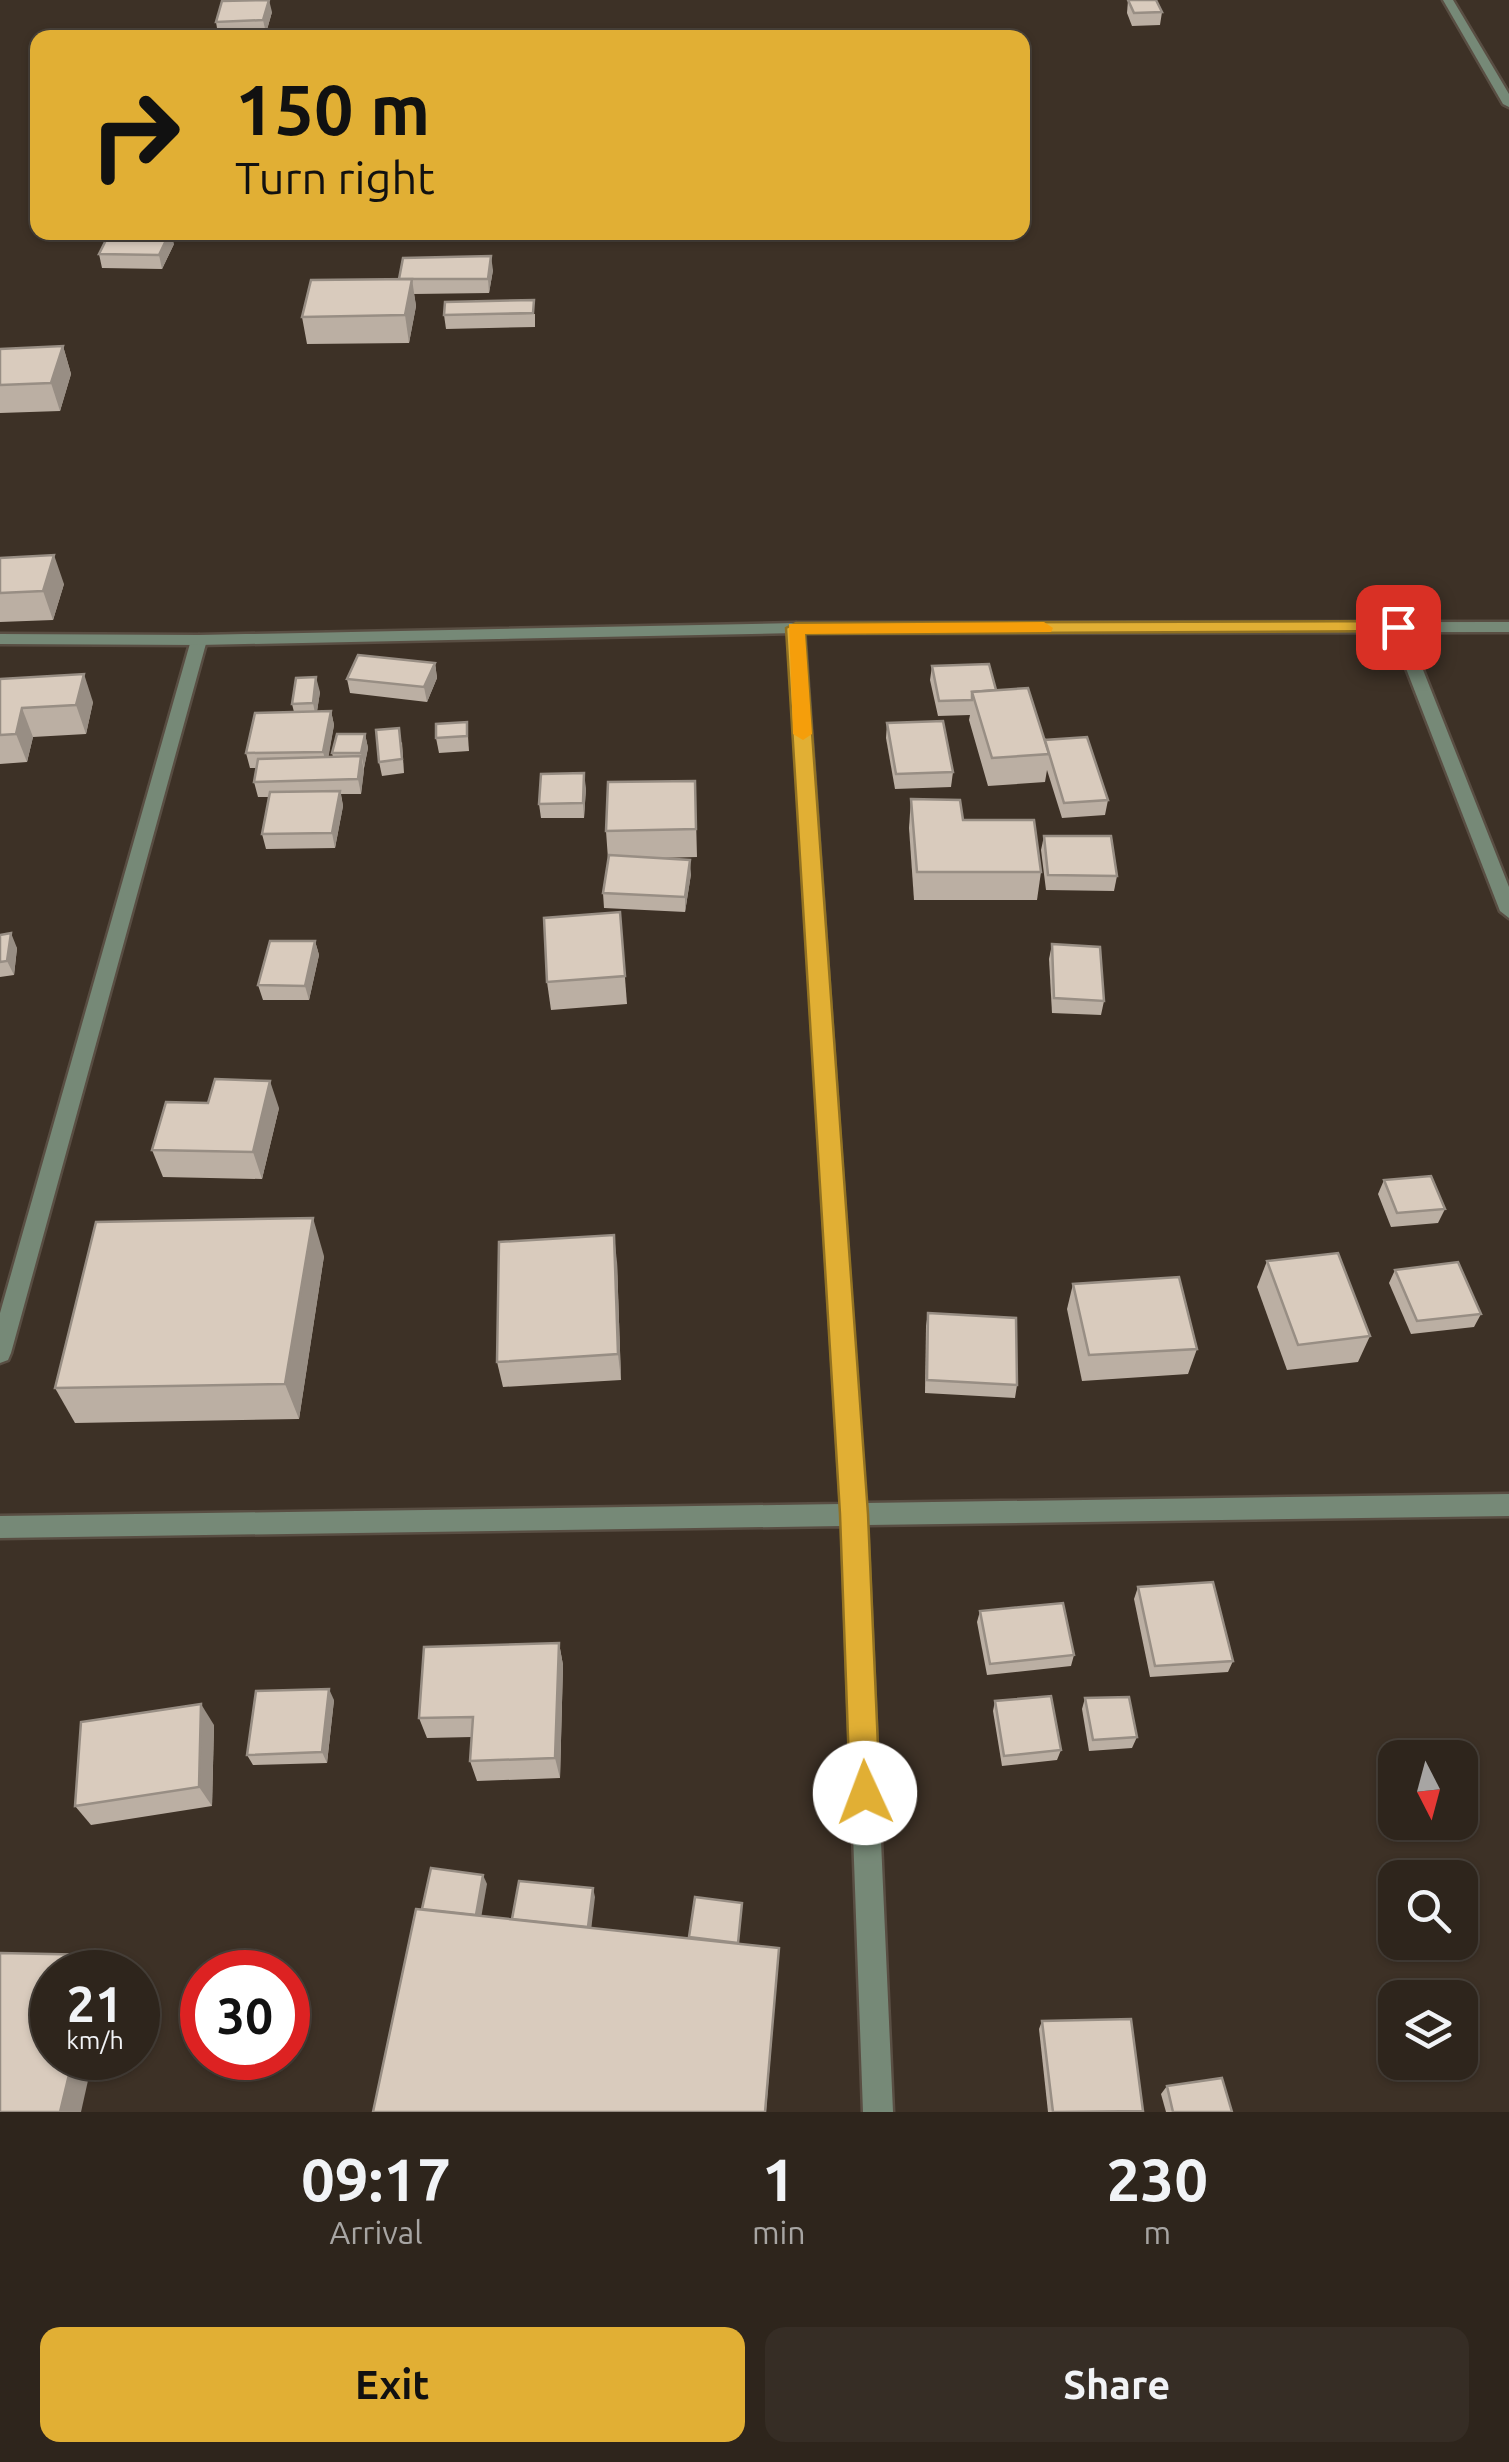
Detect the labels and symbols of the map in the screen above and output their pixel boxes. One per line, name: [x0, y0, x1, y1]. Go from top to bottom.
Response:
pin: [1356, 585, 1441, 670]
north arrow: [1378, 1740, 1478, 1840]
position arrow: [813, 1741, 917, 1845]
speed limit sign: 30: [180, 1950, 310, 2080]

